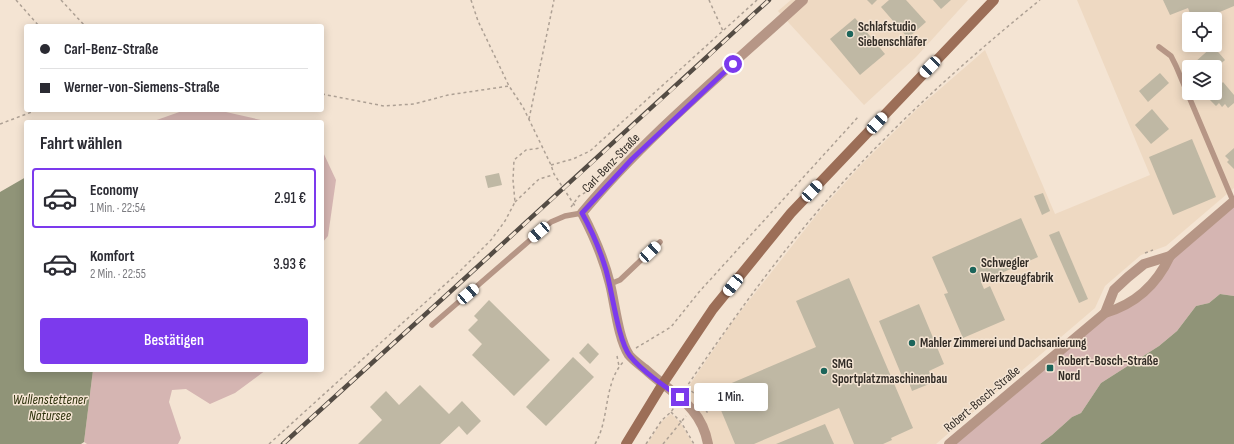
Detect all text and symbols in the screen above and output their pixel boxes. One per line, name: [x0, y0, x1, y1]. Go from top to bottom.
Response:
map controls: [1182, 12, 1222, 100]
button: locate: [1182, 12, 1222, 52]
place label: Schlafstudio Siebenschläfer: [858, 19, 927, 50]
marker: Schlafstudio Siebenschläfer: [845, 29, 855, 39]
text: Carl-Benz-Straße: [64, 40, 158, 59]
car: [917, 54, 943, 80]
route start: [724, 55, 742, 73]
button: layers: [1182, 60, 1222, 100]
text: Werner-von-Siemens-Straße: [64, 78, 220, 97]
car: [864, 110, 890, 136]
street label: Carl-Benz-Straße: [579, 130, 643, 196]
text: Fahrt wählen: [40, 133, 122, 154]
car: [799, 178, 825, 204]
icon: car: [42, 180, 78, 216]
text: Economy: [90, 181, 139, 200]
text: 2.91 €: [274, 189, 306, 208]
text: 1 Min. · 22:54: [90, 200, 145, 216]
car: [526, 220, 552, 244]
car: [637, 239, 663, 265]
icon: car: [42, 246, 78, 282]
text: Komfort: [90, 247, 134, 266]
text: 3.93 €: [273, 255, 306, 274]
place label: Schwegler Werkzeugfabrik: [981, 255, 1054, 286]
marker: Schwegler Werkzeugfabrik: [968, 265, 978, 275]
text: 2 Min. · 22:55: [90, 266, 146, 282]
car: [721, 272, 745, 298]
car: [455, 282, 481, 306]
button: Bestätigen: [40, 318, 308, 364]
place label: Mahler Zimmerei und Dachsanierung: [920, 335, 1087, 351]
marker: Mahler Zimmerei und Dachsanierung: [907, 338, 917, 348]
place label: Robert-Bosch-Straße Nord: [1058, 353, 1159, 384]
place label: SMG Sportplatzmaschinenbau: [832, 356, 948, 387]
street label: Robert-Bosch-Straße: [941, 362, 1023, 436]
marker: Robert-Bosch-Straße Nord: [1045, 363, 1055, 373]
marker: SMG Sportplatzmaschinenbau: [819, 366, 829, 376]
callout: 1 Min.: [694, 383, 768, 411]
route end: [671, 388, 689, 406]
text: 1 Min.: [718, 389, 744, 405]
water label: Wullenstettener Natursee: [13, 391, 88, 424]

